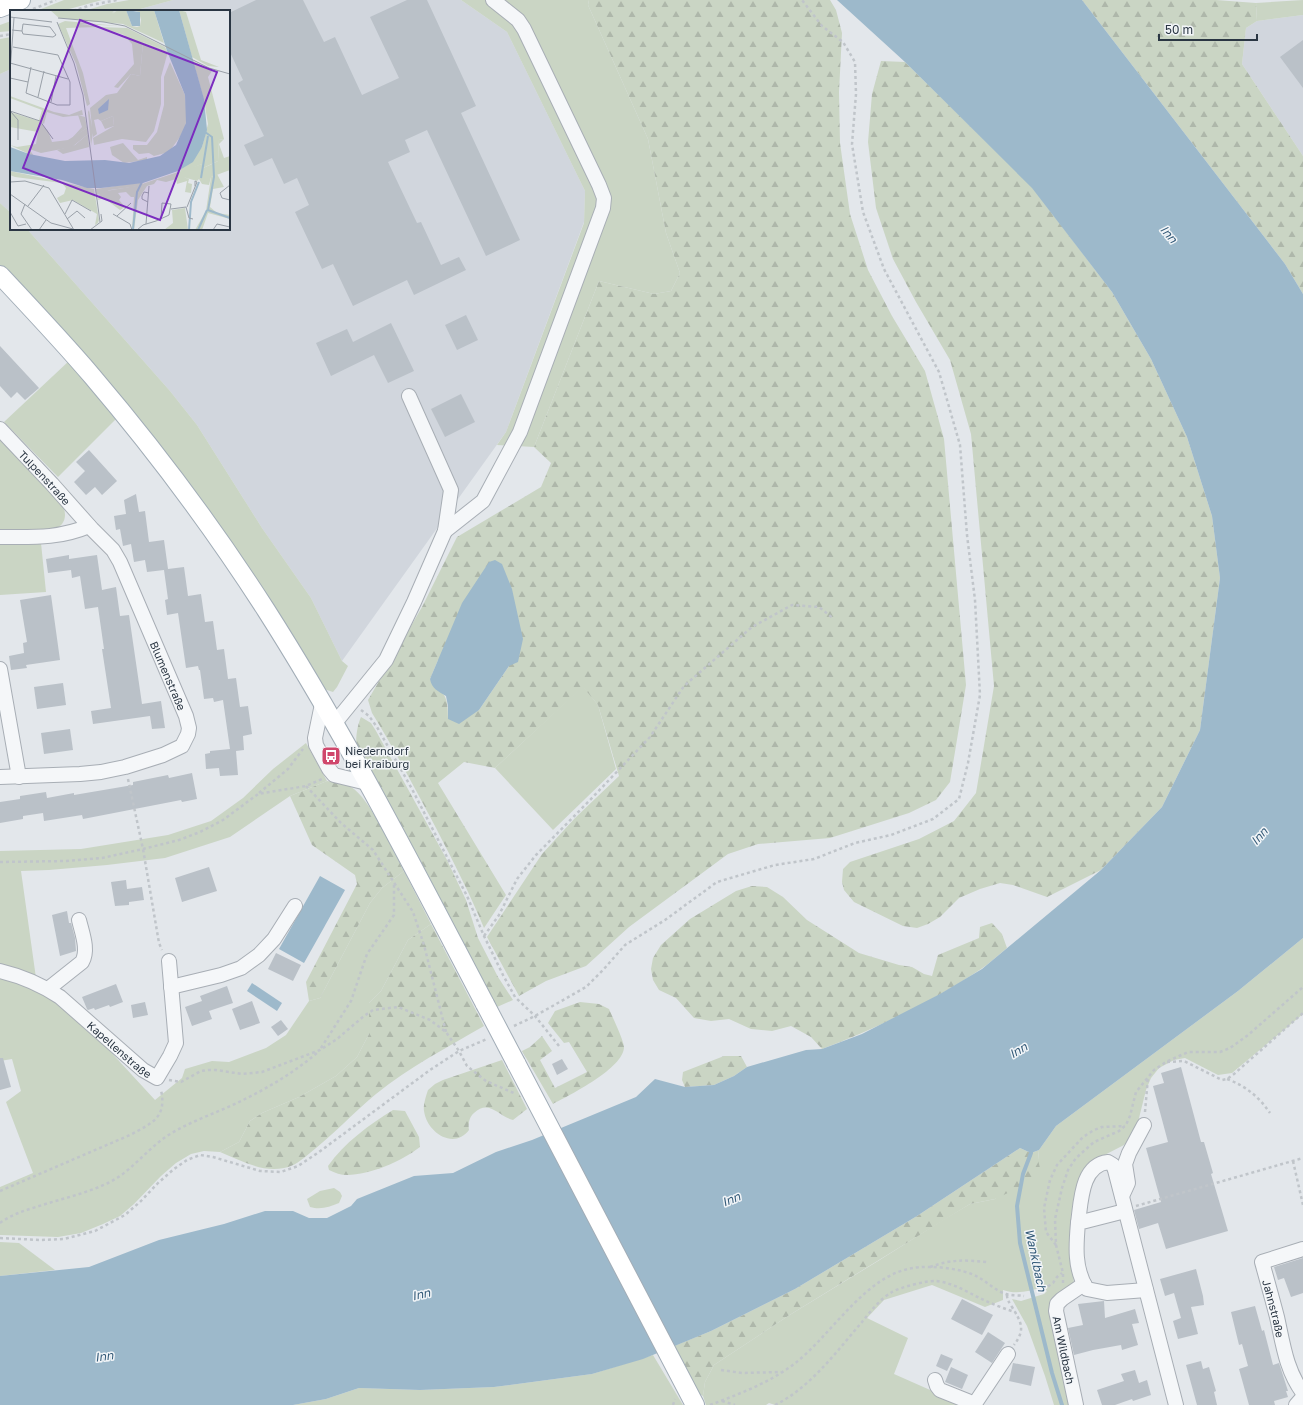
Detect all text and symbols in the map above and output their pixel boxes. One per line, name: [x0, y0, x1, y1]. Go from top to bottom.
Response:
inset map: [10, 10, 230, 230]
scale bar: [1159, 16, 1257, 42]
text: 50 m: [1165, 22, 1193, 37]
water label: Inn: [1157, 222, 1181, 246]
street label: Tulpenstraße: [17, 447, 73, 507]
street label: Blumenstraße: [148, 639, 189, 712]
place label: Niederndorf bei Kraiburg: [345, 744, 409, 770]
bus stop icon: Niederndorf bei Kraiburg: [320, 745, 342, 767]
water label: Inn: [1247, 824, 1271, 848]
street label: Kapellenstraße: [85, 1018, 154, 1080]
water label: Inn: [1006, 1038, 1030, 1061]
water label: Inn: [720, 1188, 743, 1210]
water label: Wanklbach: [1022, 1227, 1050, 1293]
street label: Jahnstraße: [1261, 1278, 1288, 1339]
water label: Inn: [410, 1284, 432, 1303]
street label: Am Wildbach: [1050, 1315, 1078, 1385]
water label: Inn: [94, 1347, 115, 1365]

